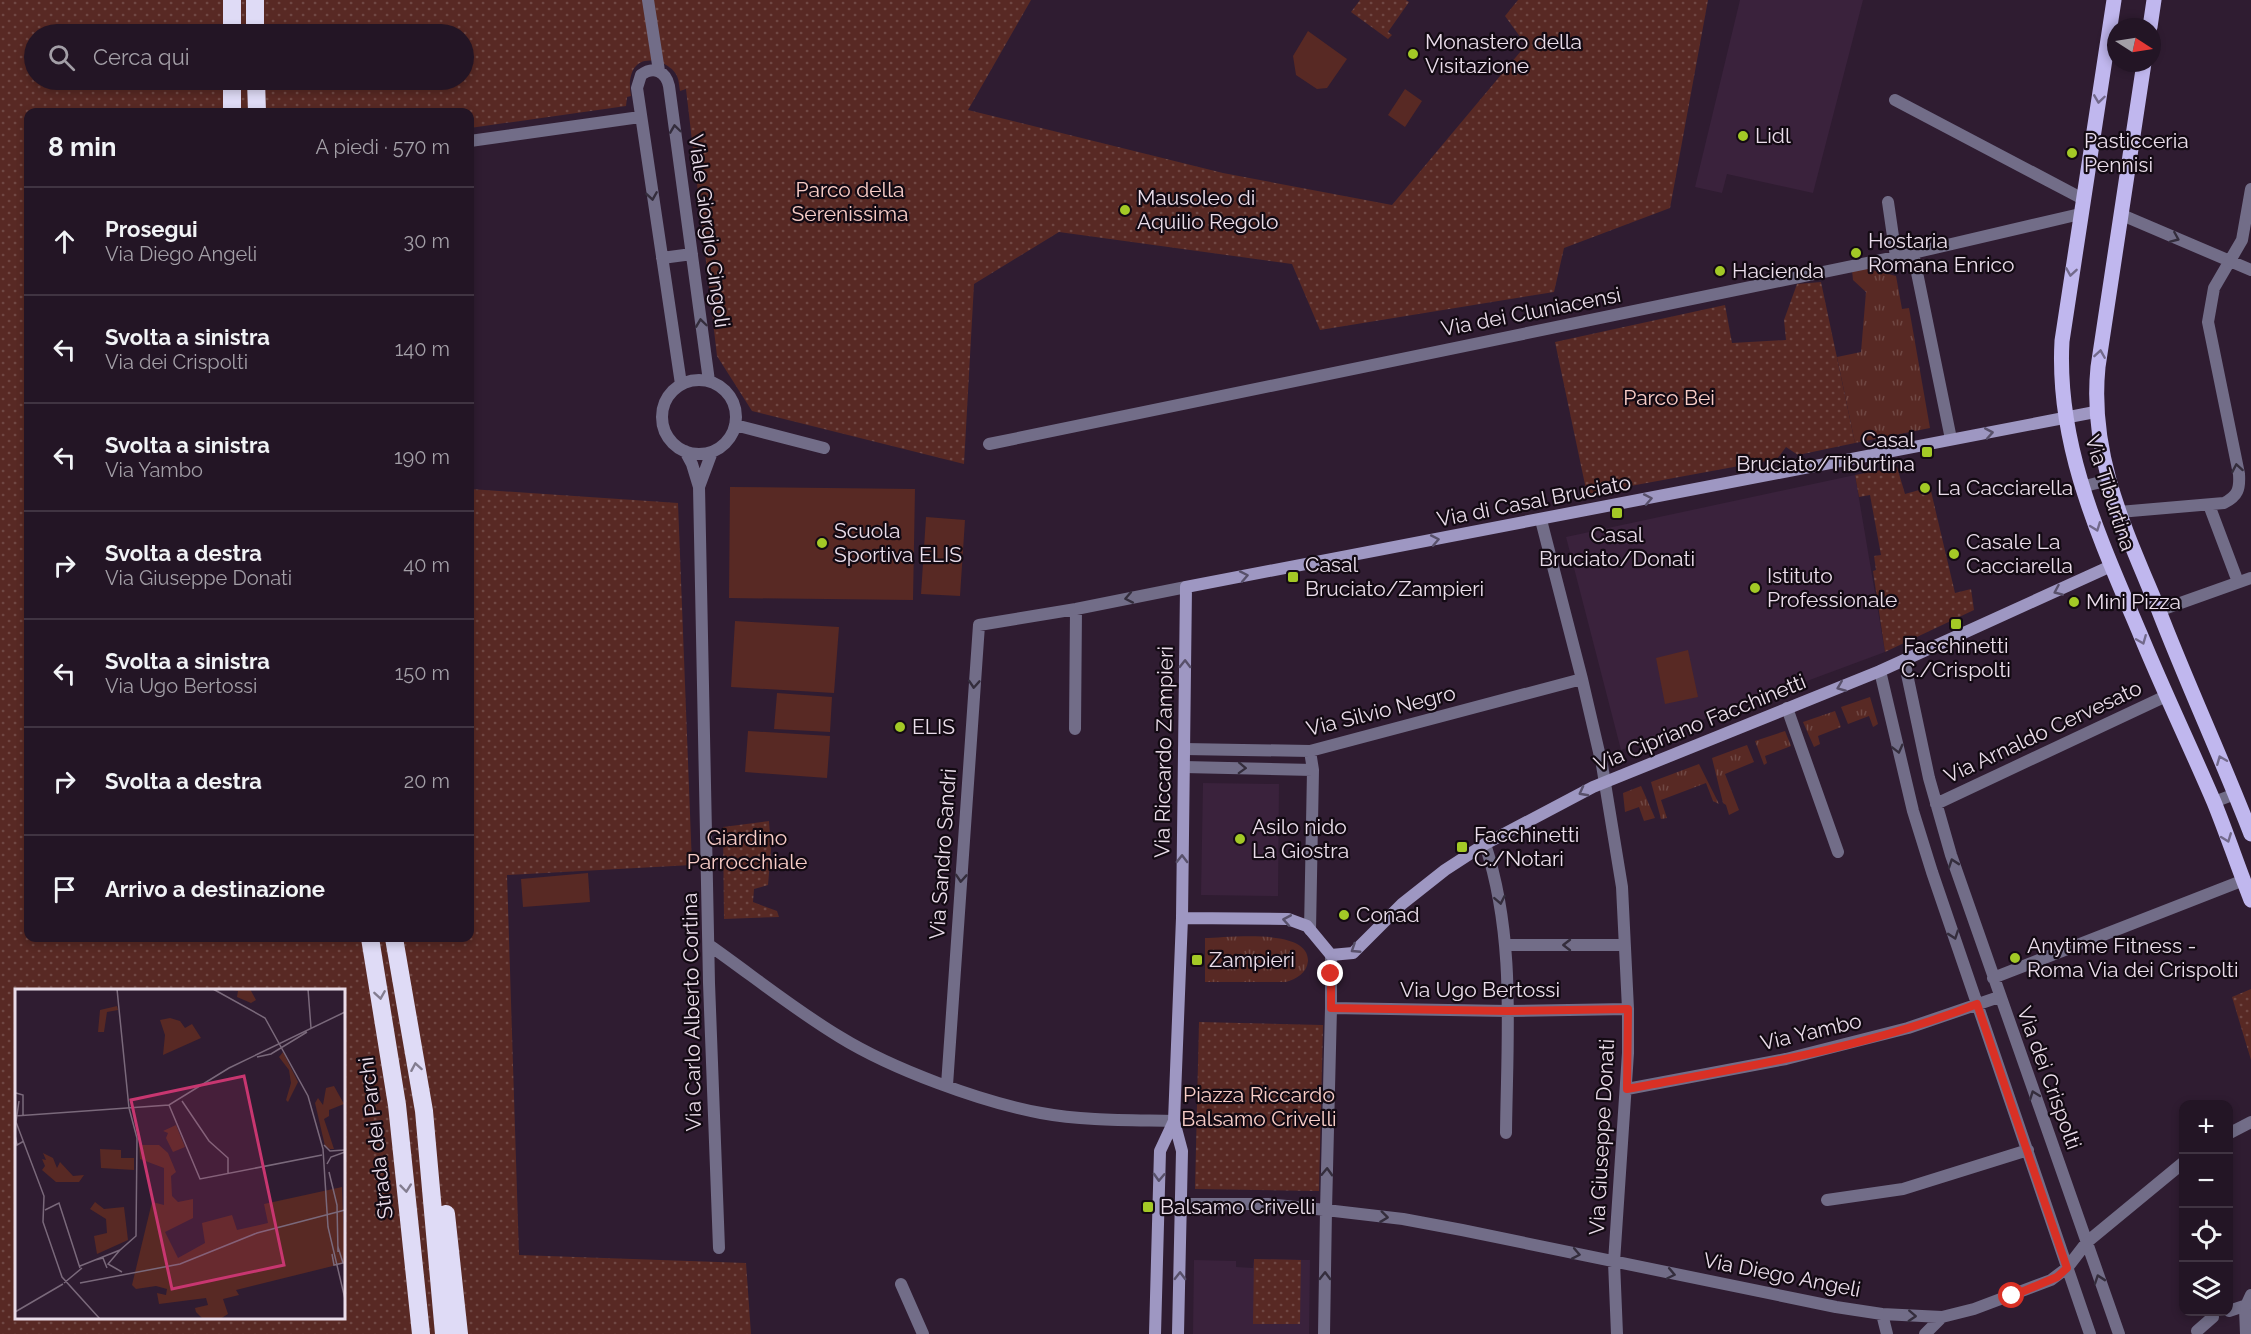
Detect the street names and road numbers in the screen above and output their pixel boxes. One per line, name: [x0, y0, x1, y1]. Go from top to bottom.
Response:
street label: Viale Giorgio Cingoli: [684, 133, 735, 329]
street label: Via dei Cluniacensi: [1439, 282, 1623, 341]
street label: Via Tiburtina: [2080, 432, 2141, 554]
street label: Via di Casal Bruciato: [1435, 469, 1633, 532]
street label: Via Riccardo Zampieri: [1149, 646, 1178, 858]
street label: Via Cipriano Facchinetti: [1590, 669, 1809, 777]
street label: Via Arnaldo Cervesato: [1940, 675, 2145, 788]
street label: Via Silvio Negro: [1304, 680, 1458, 741]
street label: Via Sandro Sandri: [924, 768, 961, 940]
street label: Via Carlo Alberto Cortina: [677, 893, 706, 1132]
street label: Via Ugo Bertossi: [1400, 977, 1560, 1002]
street label: Via dei Crispolti: [2012, 1003, 2087, 1153]
street label: Via Yambo: [1758, 1008, 1864, 1055]
street label: Via Giuseppe Donati: [1584, 1038, 1619, 1236]
street label: Strada dei Parchi: [353, 1055, 398, 1221]
street label: Via Diego Angeli: [1701, 1247, 1863, 1302]

